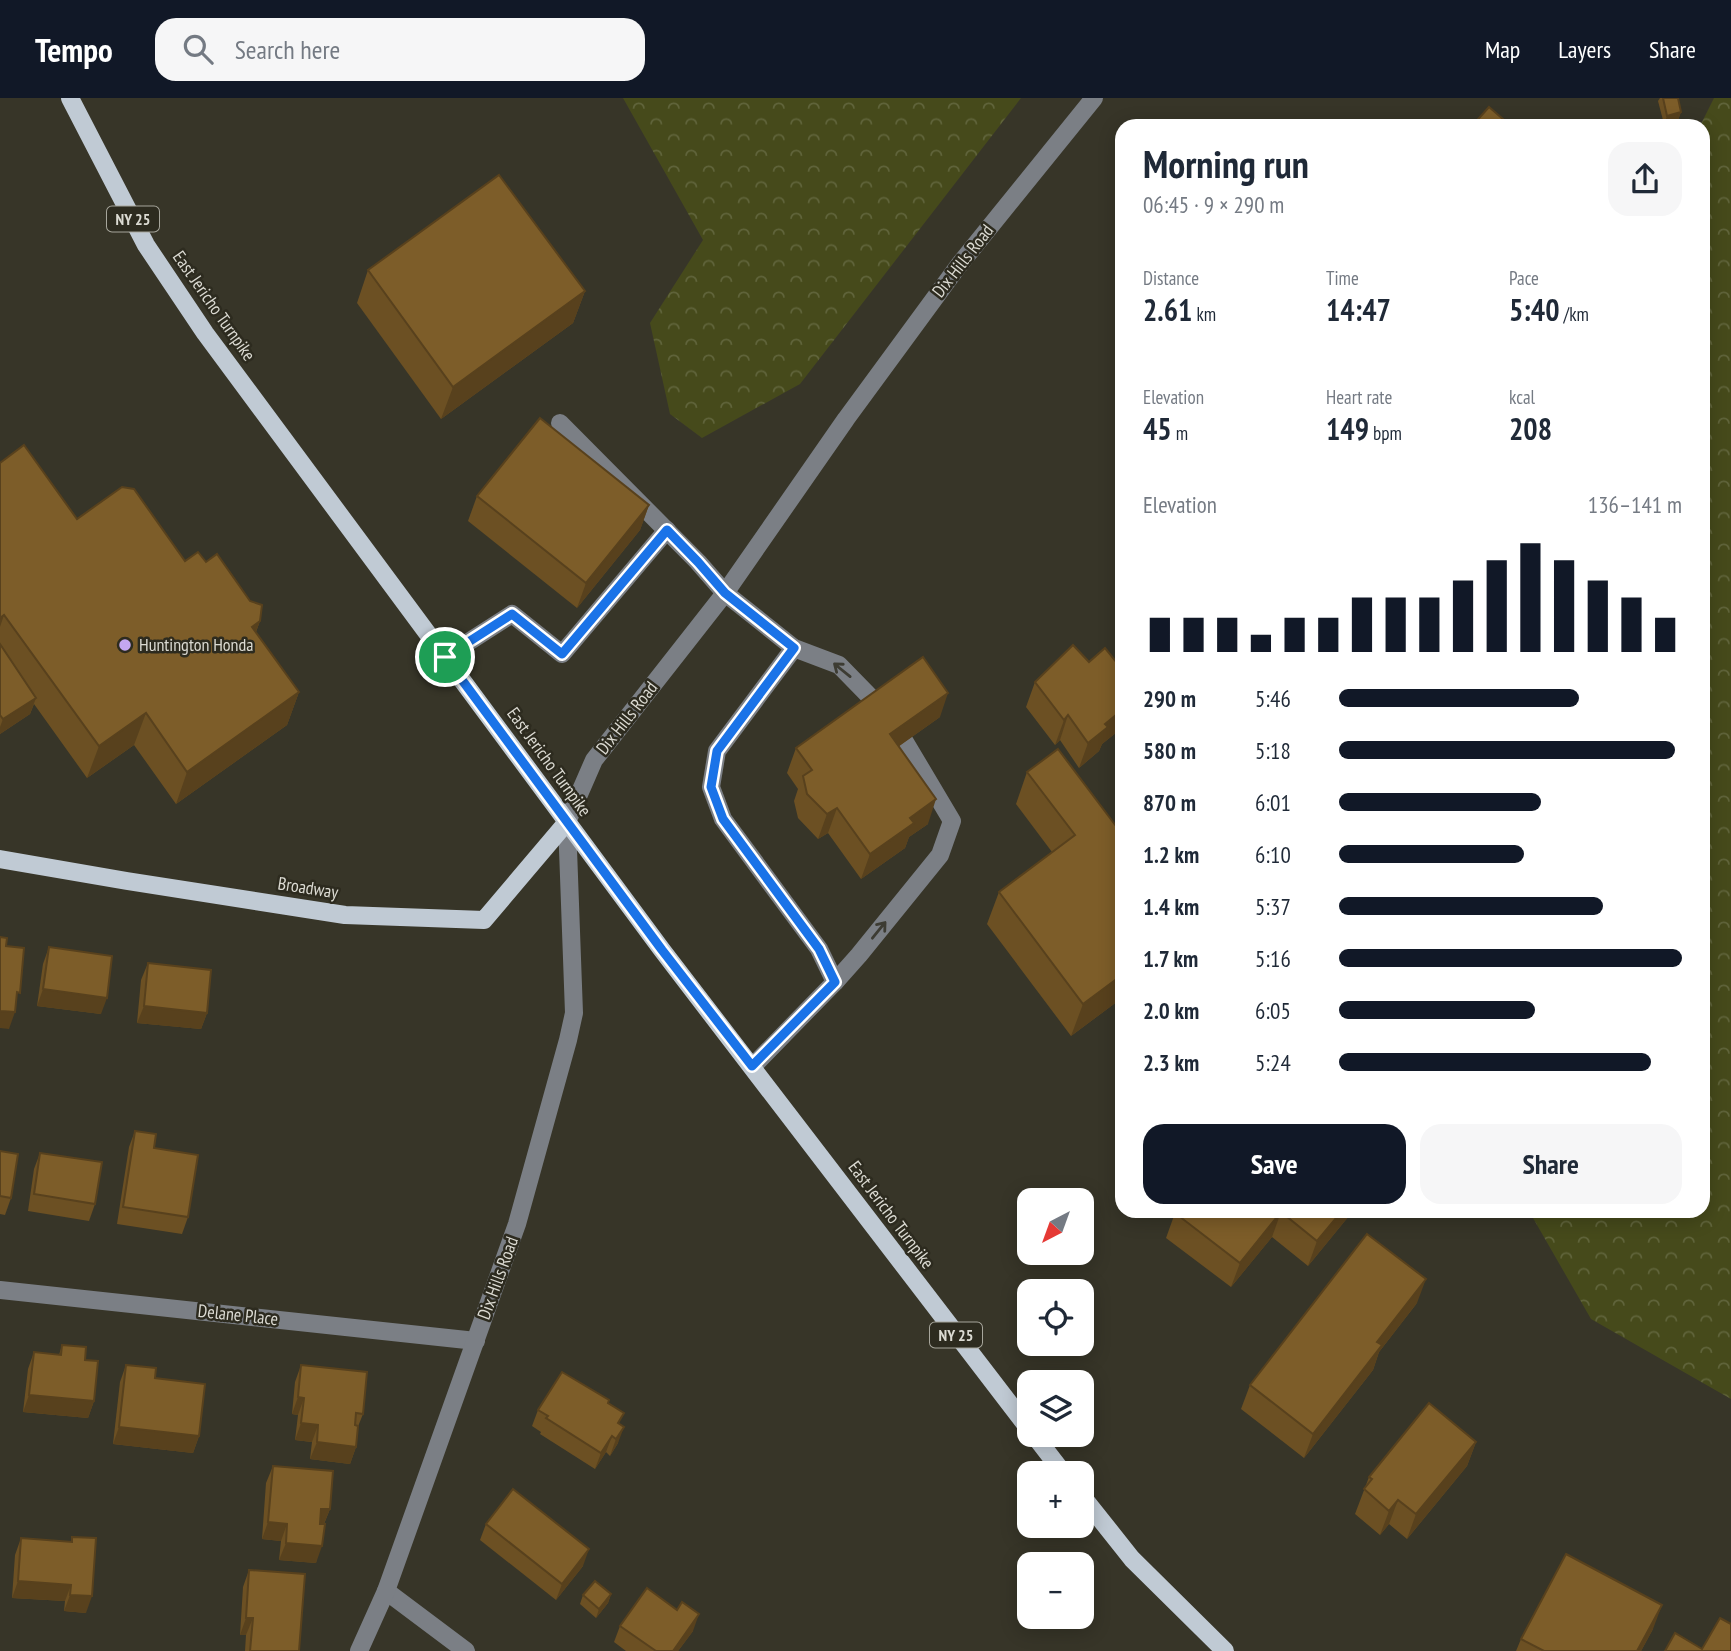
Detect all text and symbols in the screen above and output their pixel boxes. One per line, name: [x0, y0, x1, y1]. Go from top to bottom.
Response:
search box: [155, 18, 645, 81]
text: Tempo: [35, 28, 113, 71]
icon: search: [179, 30, 217, 68]
text: Search here: [235, 33, 340, 66]
text: Map: [1485, 34, 1520, 65]
text: Layers: [1558, 34, 1611, 65]
text: Share: [1649, 34, 1696, 65]
text: Morning run: [1143, 139, 1309, 188]
button: share: [1608, 142, 1682, 216]
text: 06:45 · 9 × 290 m: [1143, 190, 1284, 219]
road number: NY 25: [107, 206, 159, 232]
street label: Dix Hills Road: [927, 219, 998, 302]
street label: East Jericho Turnpike: [168, 246, 261, 365]
text: Distance: [1143, 266, 1199, 290]
text: Time: [1326, 266, 1359, 290]
text: Pace: [1509, 266, 1539, 290]
text: 2.61: [1143, 290, 1192, 329]
text: 14:47: [1326, 290, 1391, 329]
text: 5:40: [1509, 290, 1560, 329]
text: km: [1192, 302, 1216, 326]
text: /km: [1560, 302, 1589, 326]
text: Elevation: [1143, 385, 1204, 409]
text: Heart rate: [1326, 385, 1392, 409]
text: kcal: [1509, 385, 1535, 409]
text: 45: [1143, 409, 1172, 448]
text: 149: [1326, 409, 1369, 448]
text: 208: [1509, 409, 1552, 448]
text: m: [1172, 421, 1188, 445]
text: bpm: [1369, 421, 1402, 445]
text: Elevation: [1143, 490, 1217, 519]
text: 136–141 m: [1588, 490, 1682, 519]
pin: [415, 627, 475, 687]
place label: Huntington Honda: [139, 633, 254, 656]
marker: Huntington Honda: [117, 637, 133, 653]
icon: arrive: [426, 638, 464, 676]
one-way arrow: [833, 662, 851, 678]
street label: Dix Hills Road: [591, 676, 662, 759]
text: 290 m: [1143, 684, 1196, 713]
text: 5:46: [1255, 684, 1291, 713]
street label: East Jericho Turnpike: [502, 703, 597, 821]
text: 580 m: [1143, 736, 1196, 765]
text: 5:18: [1255, 736, 1291, 765]
text: 870 m: [1143, 788, 1196, 817]
text: 6:01: [1255, 788, 1291, 817]
text: 1.2 km: [1143, 840, 1199, 869]
text: 6:10: [1255, 840, 1291, 869]
street label: Broadway: [276, 871, 340, 904]
text: 1.4 km: [1143, 892, 1199, 921]
text: 5:37: [1255, 892, 1291, 921]
one-way arrow: [871, 922, 887, 940]
text: 1.7 km: [1143, 944, 1198, 973]
text: 5:16: [1255, 944, 1291, 973]
text: 2.0 km: [1143, 996, 1199, 1025]
text: 6:05: [1255, 996, 1291, 1025]
text: 2.3 km: [1143, 1048, 1199, 1077]
text: 5:24: [1255, 1048, 1291, 1077]
button: Save: [1143, 1124, 1406, 1204]
button: Share: [1420, 1124, 1682, 1204]
street label: East Jericho Turnpike: [843, 1156, 939, 1273]
north arrow: [1017, 1188, 1094, 1265]
map controls: [1017, 1188, 1094, 1629]
street label: Dix Hills Road: [472, 1233, 523, 1323]
button: locate: [1017, 1279, 1094, 1356]
street label: Delane Place: [197, 1299, 279, 1330]
road number: NY 25: [930, 1322, 982, 1348]
button: layers: [1017, 1370, 1094, 1447]
button: +: [1017, 1461, 1094, 1538]
button: −: [1017, 1552, 1094, 1629]

